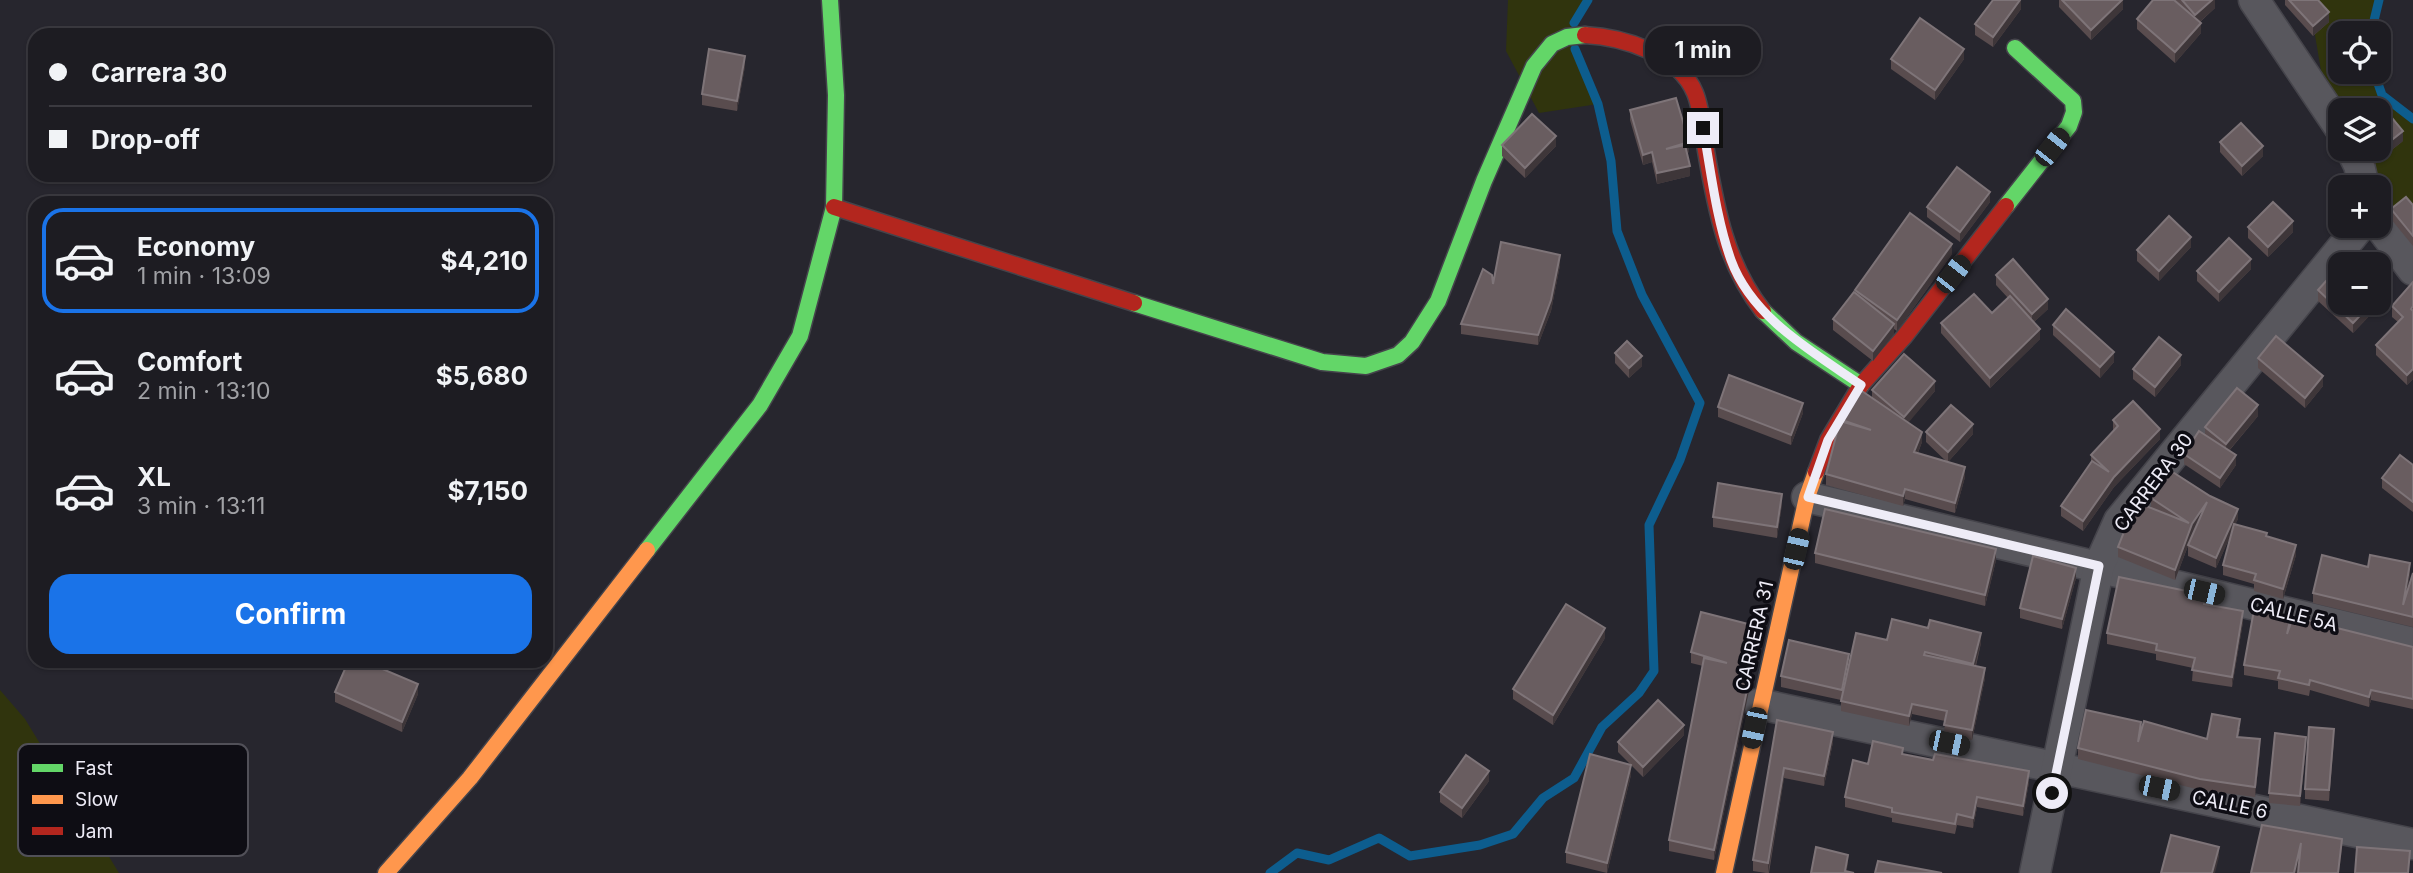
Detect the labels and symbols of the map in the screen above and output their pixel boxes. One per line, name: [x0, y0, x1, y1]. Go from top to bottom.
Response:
callout: 1 min: [1645, 26, 1761, 76]
route end: [1687, 112, 1719, 144]
car: [2031, 124, 2074, 170]
car: [1932, 251, 1975, 297]
street label: CARRERA 30: [2109, 429, 2198, 536]
car: [1782, 526, 1811, 572]
car: [2182, 577, 2227, 607]
street label: CARRERA 31: [1731, 579, 1778, 694]
street label: CALLE 5A: [2248, 592, 2340, 636]
car: [1740, 705, 1769, 751]
car: [1927, 728, 1972, 758]
legend: [18, 744, 248, 856]
text: Fast: [75, 757, 113, 780]
car: [2137, 773, 2182, 803]
route start: [2036, 777, 2068, 809]
street label: CALLE 6: [2190, 785, 2270, 824]
text: Slow: [75, 788, 118, 811]
text: Jam: [75, 820, 113, 843]

